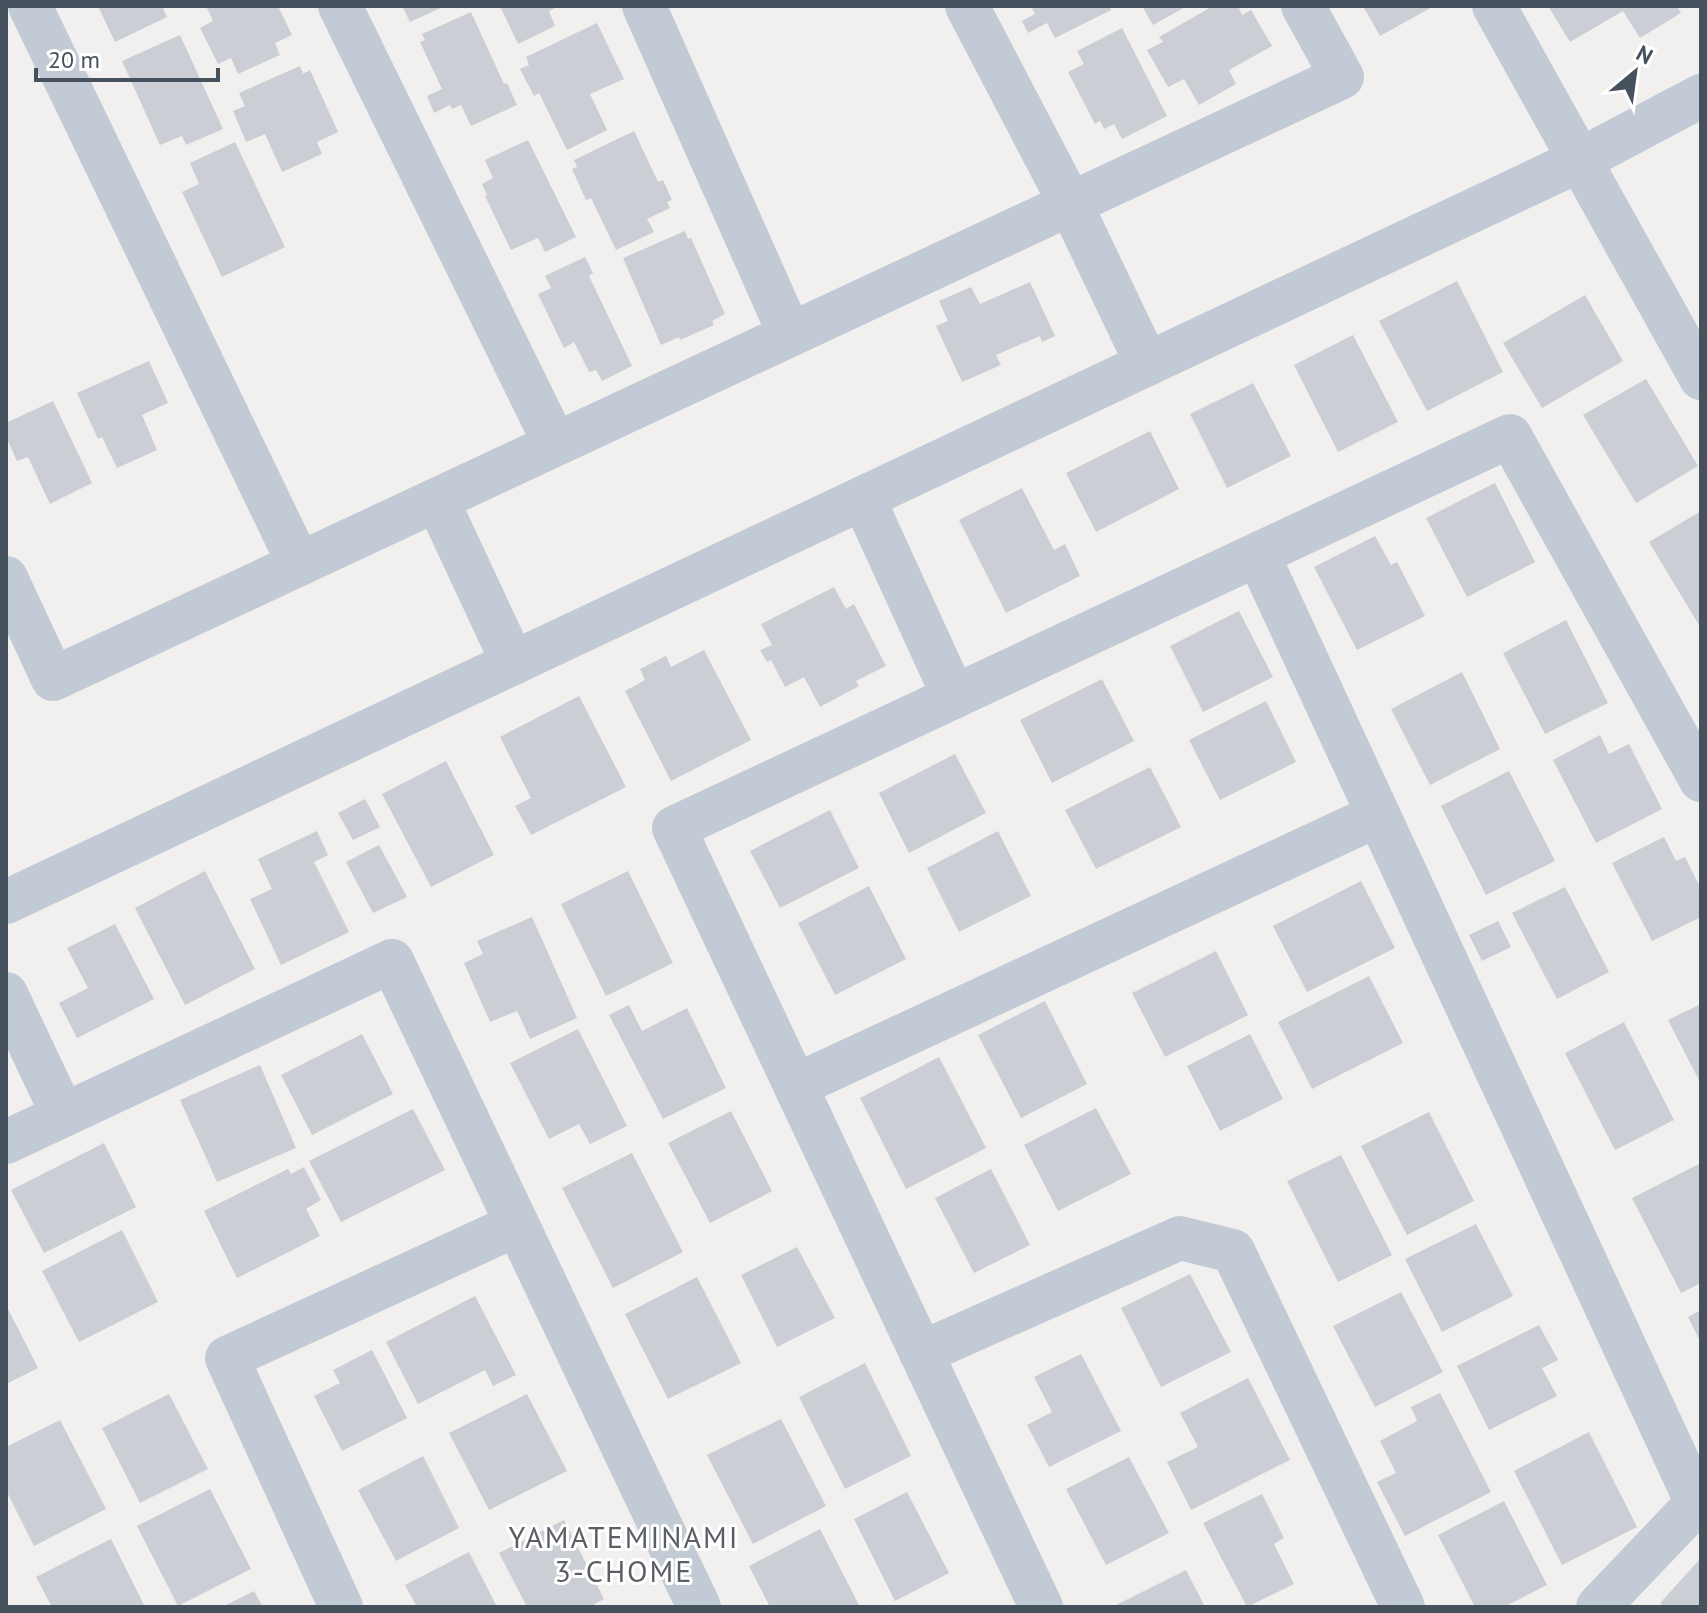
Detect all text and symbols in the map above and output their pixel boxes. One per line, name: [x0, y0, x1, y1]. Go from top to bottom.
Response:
scale bar: [36, 32, 218, 82]
north arrow: [1595, 32, 1675, 112]
text: N: [1632, 39, 1658, 70]
text: 20 m: [48, 44, 100, 75]
district label: YAMATEMINAMI 3-CHOME: [509, 1517, 739, 1590]

